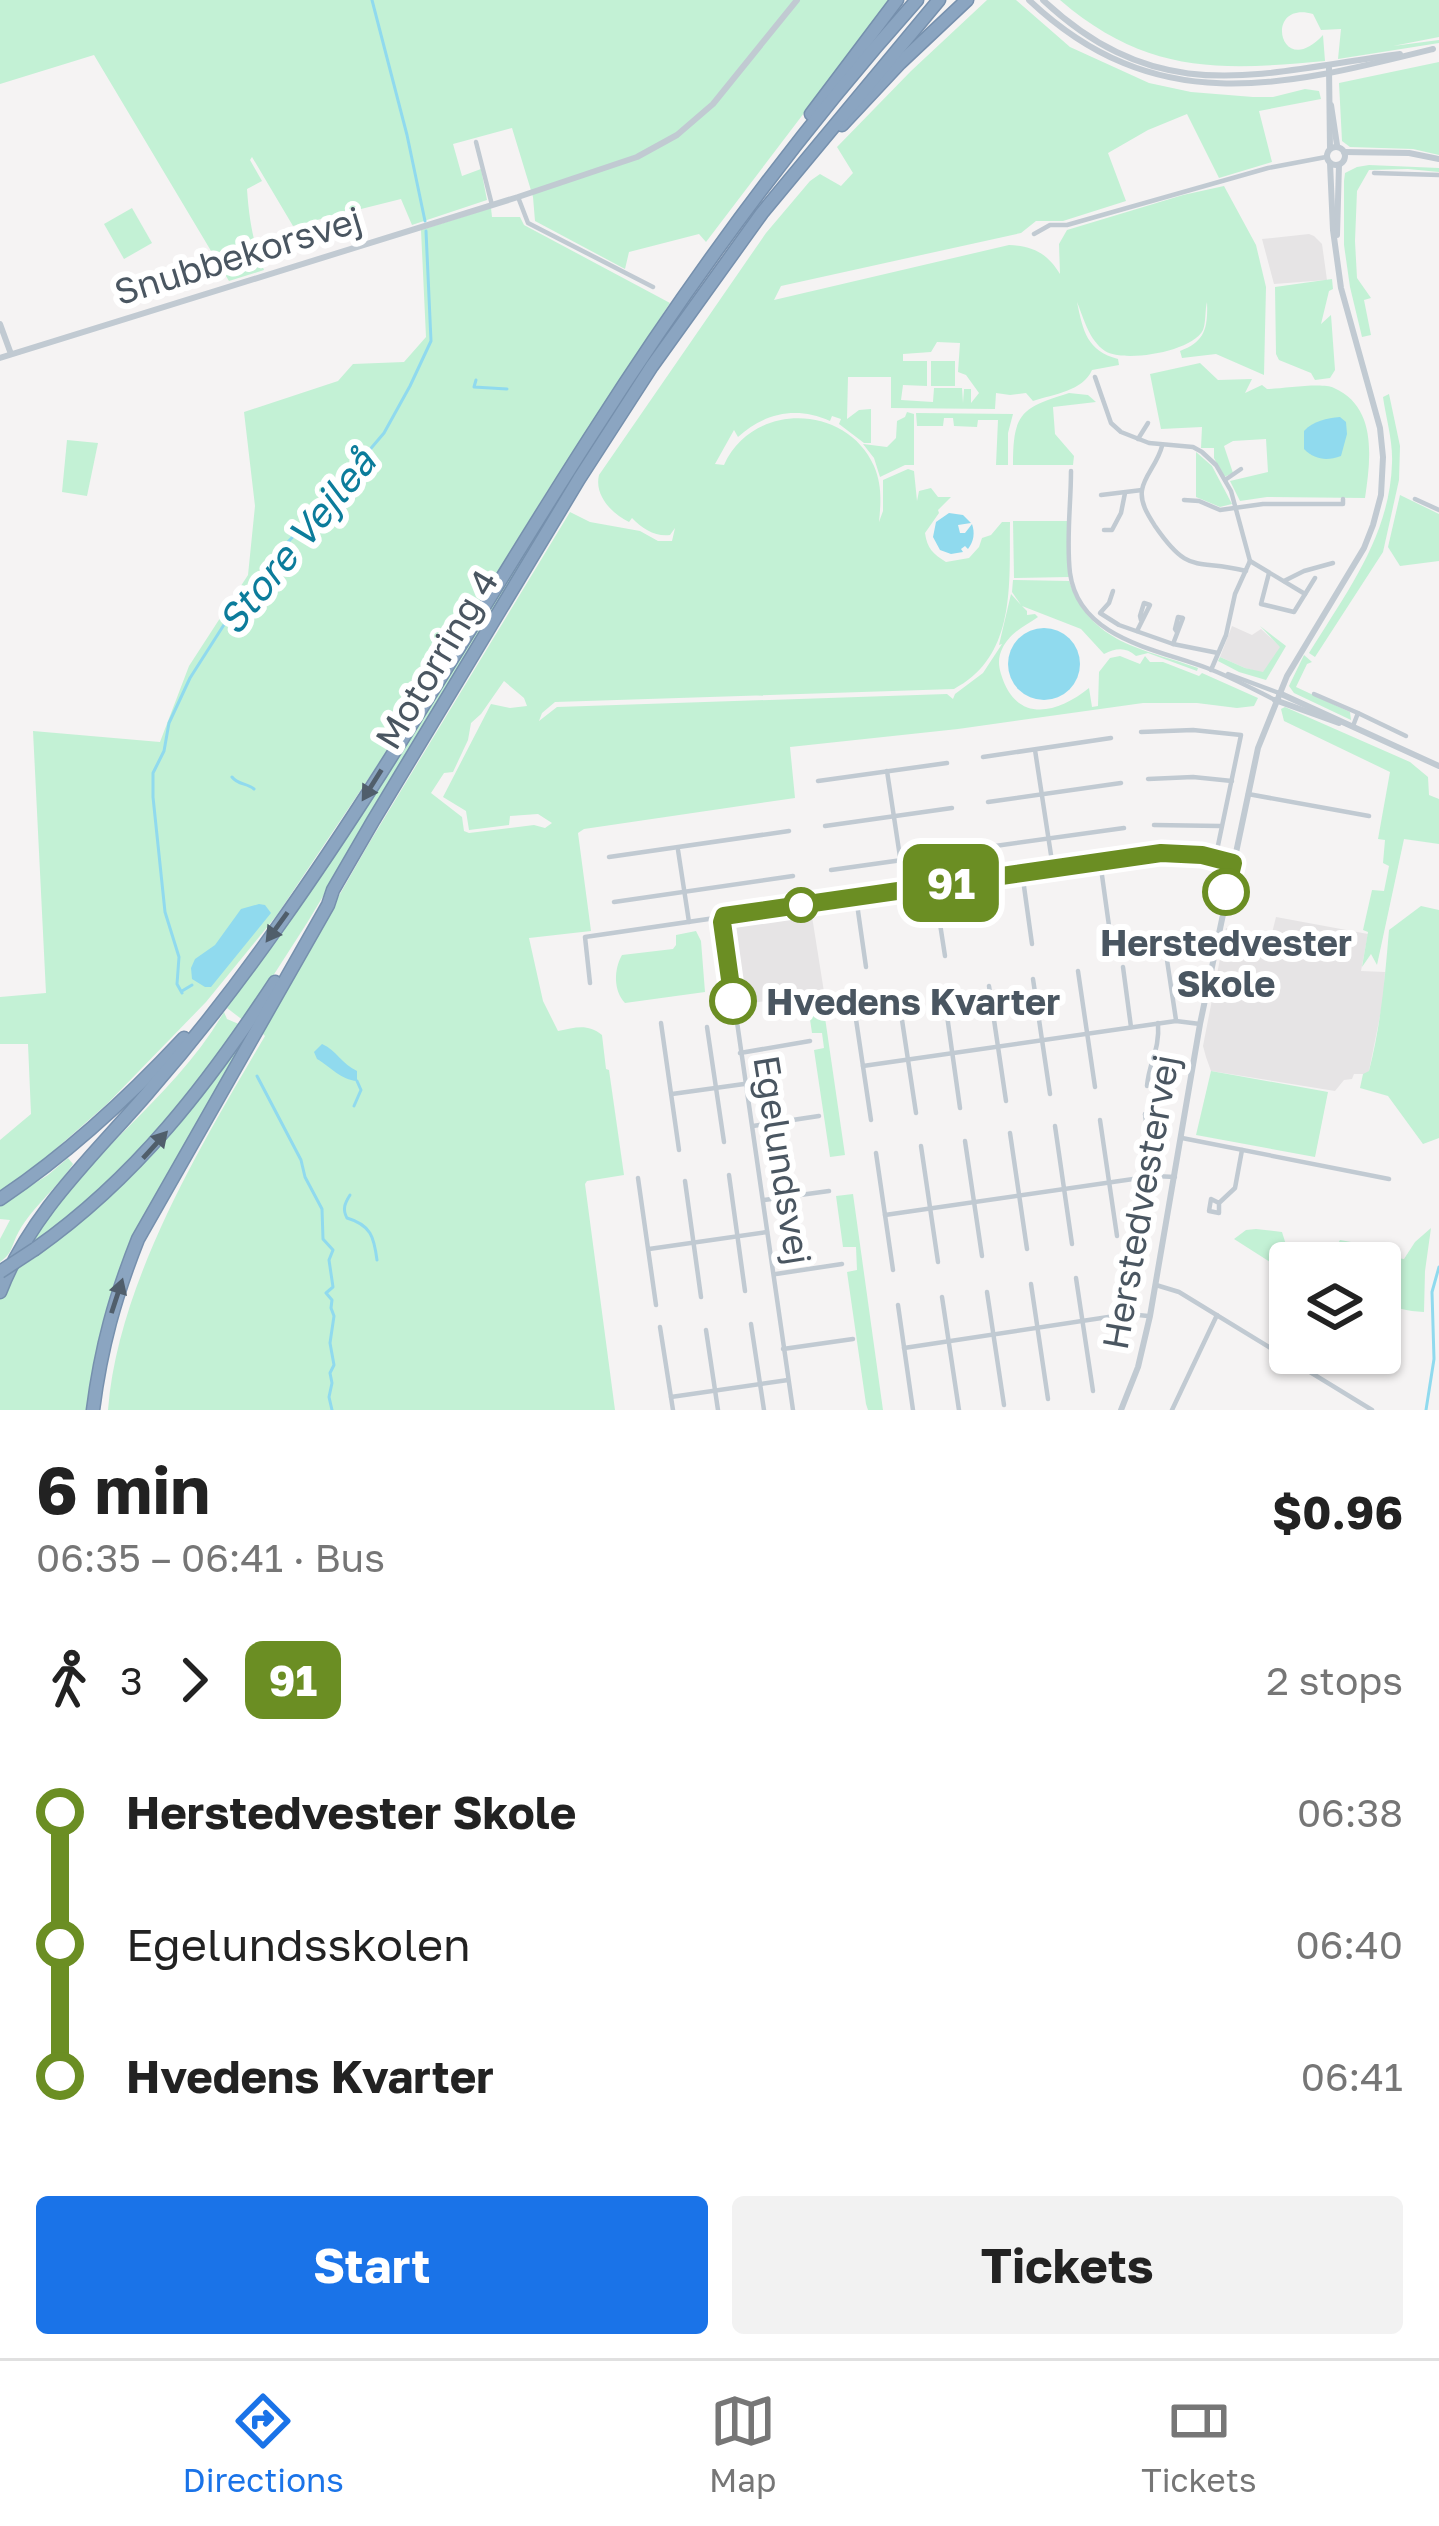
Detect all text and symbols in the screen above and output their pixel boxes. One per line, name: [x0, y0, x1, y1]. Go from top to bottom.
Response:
street label: Snubbekorsvej: [109, 197, 367, 313]
water label: Store Vejleå: [207, 438, 386, 643]
street label: Motorring 4: [366, 562, 506, 756]
one-way arrow: [362, 768, 383, 802]
line badge: 91: [897, 844, 1005, 922]
text: 91: [927, 858, 975, 908]
marker: Herstedvester Skole: [1204, 870, 1248, 914]
unlabelled marker: [785, 889, 817, 921]
one-way arrow: [266, 911, 289, 943]
place label: Herstedvester Skole: [1100, 921, 1352, 1005]
marker: Hvedens Kvarter: [711, 979, 755, 1023]
place label: Hvedens Kvarter: [766, 980, 1060, 1023]
street label: Herstedvestervej: [1093, 1051, 1187, 1353]
street label: Egelundsvej: [745, 1052, 821, 1268]
one-way arrow: [141, 1130, 168, 1159]
map controls: [1269, 1242, 1401, 1374]
button: layers: [1269, 1242, 1401, 1374]
one-way arrow: [108, 1277, 127, 1314]
text: 6 min: [36, 1449, 210, 1529]
text: $0.96: [1272, 1485, 1403, 1539]
text: 06:35 – 06:41 · Bus: [36, 1534, 385, 1581]
icon: walk: [36, 1647, 102, 1713]
icon: forward: [161, 1647, 227, 1713]
text: 91: [269, 1655, 317, 1705]
text: 3: [120, 1657, 143, 1704]
text: 2 stops: [1266, 1657, 1403, 1704]
text: Herstedvester Skole: [126, 1785, 576, 1839]
text: 06:38: [1297, 1789, 1403, 1836]
text: Egelundsskolen: [126, 1917, 471, 1971]
text: 06:40: [1296, 1921, 1403, 1968]
text: Hvedens Kvarter: [126, 2049, 494, 2103]
text: 06:41: [1301, 2053, 1403, 2100]
button: Start: [36, 2196, 708, 2334]
button: Tickets: [732, 2196, 1403, 2334]
tab: Directions: [183, 2388, 344, 2499]
tab: Map: [709, 2388, 776, 2499]
tab: Tickets: [1141, 2388, 1256, 2499]

